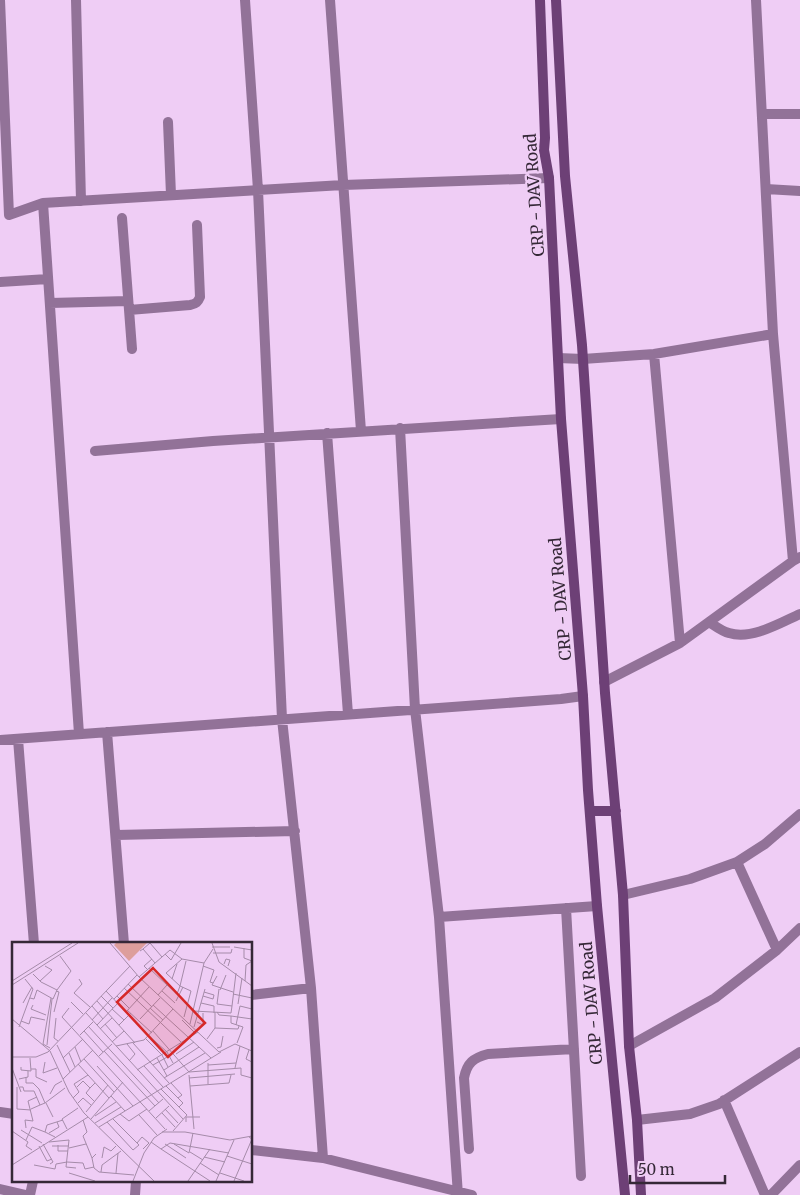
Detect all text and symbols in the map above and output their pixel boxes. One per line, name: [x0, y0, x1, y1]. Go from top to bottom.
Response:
street label: CRP - DAV Road: [520, 132, 548, 257]
street label: CRP - DAV Road: [545, 536, 575, 661]
street label: CRP - DAV Road: [576, 940, 606, 1065]
inset map: [12, 942, 252, 1182]
scale bar: [630, 1152, 725, 1184]
text: 50 m: [638, 1160, 675, 1179]

